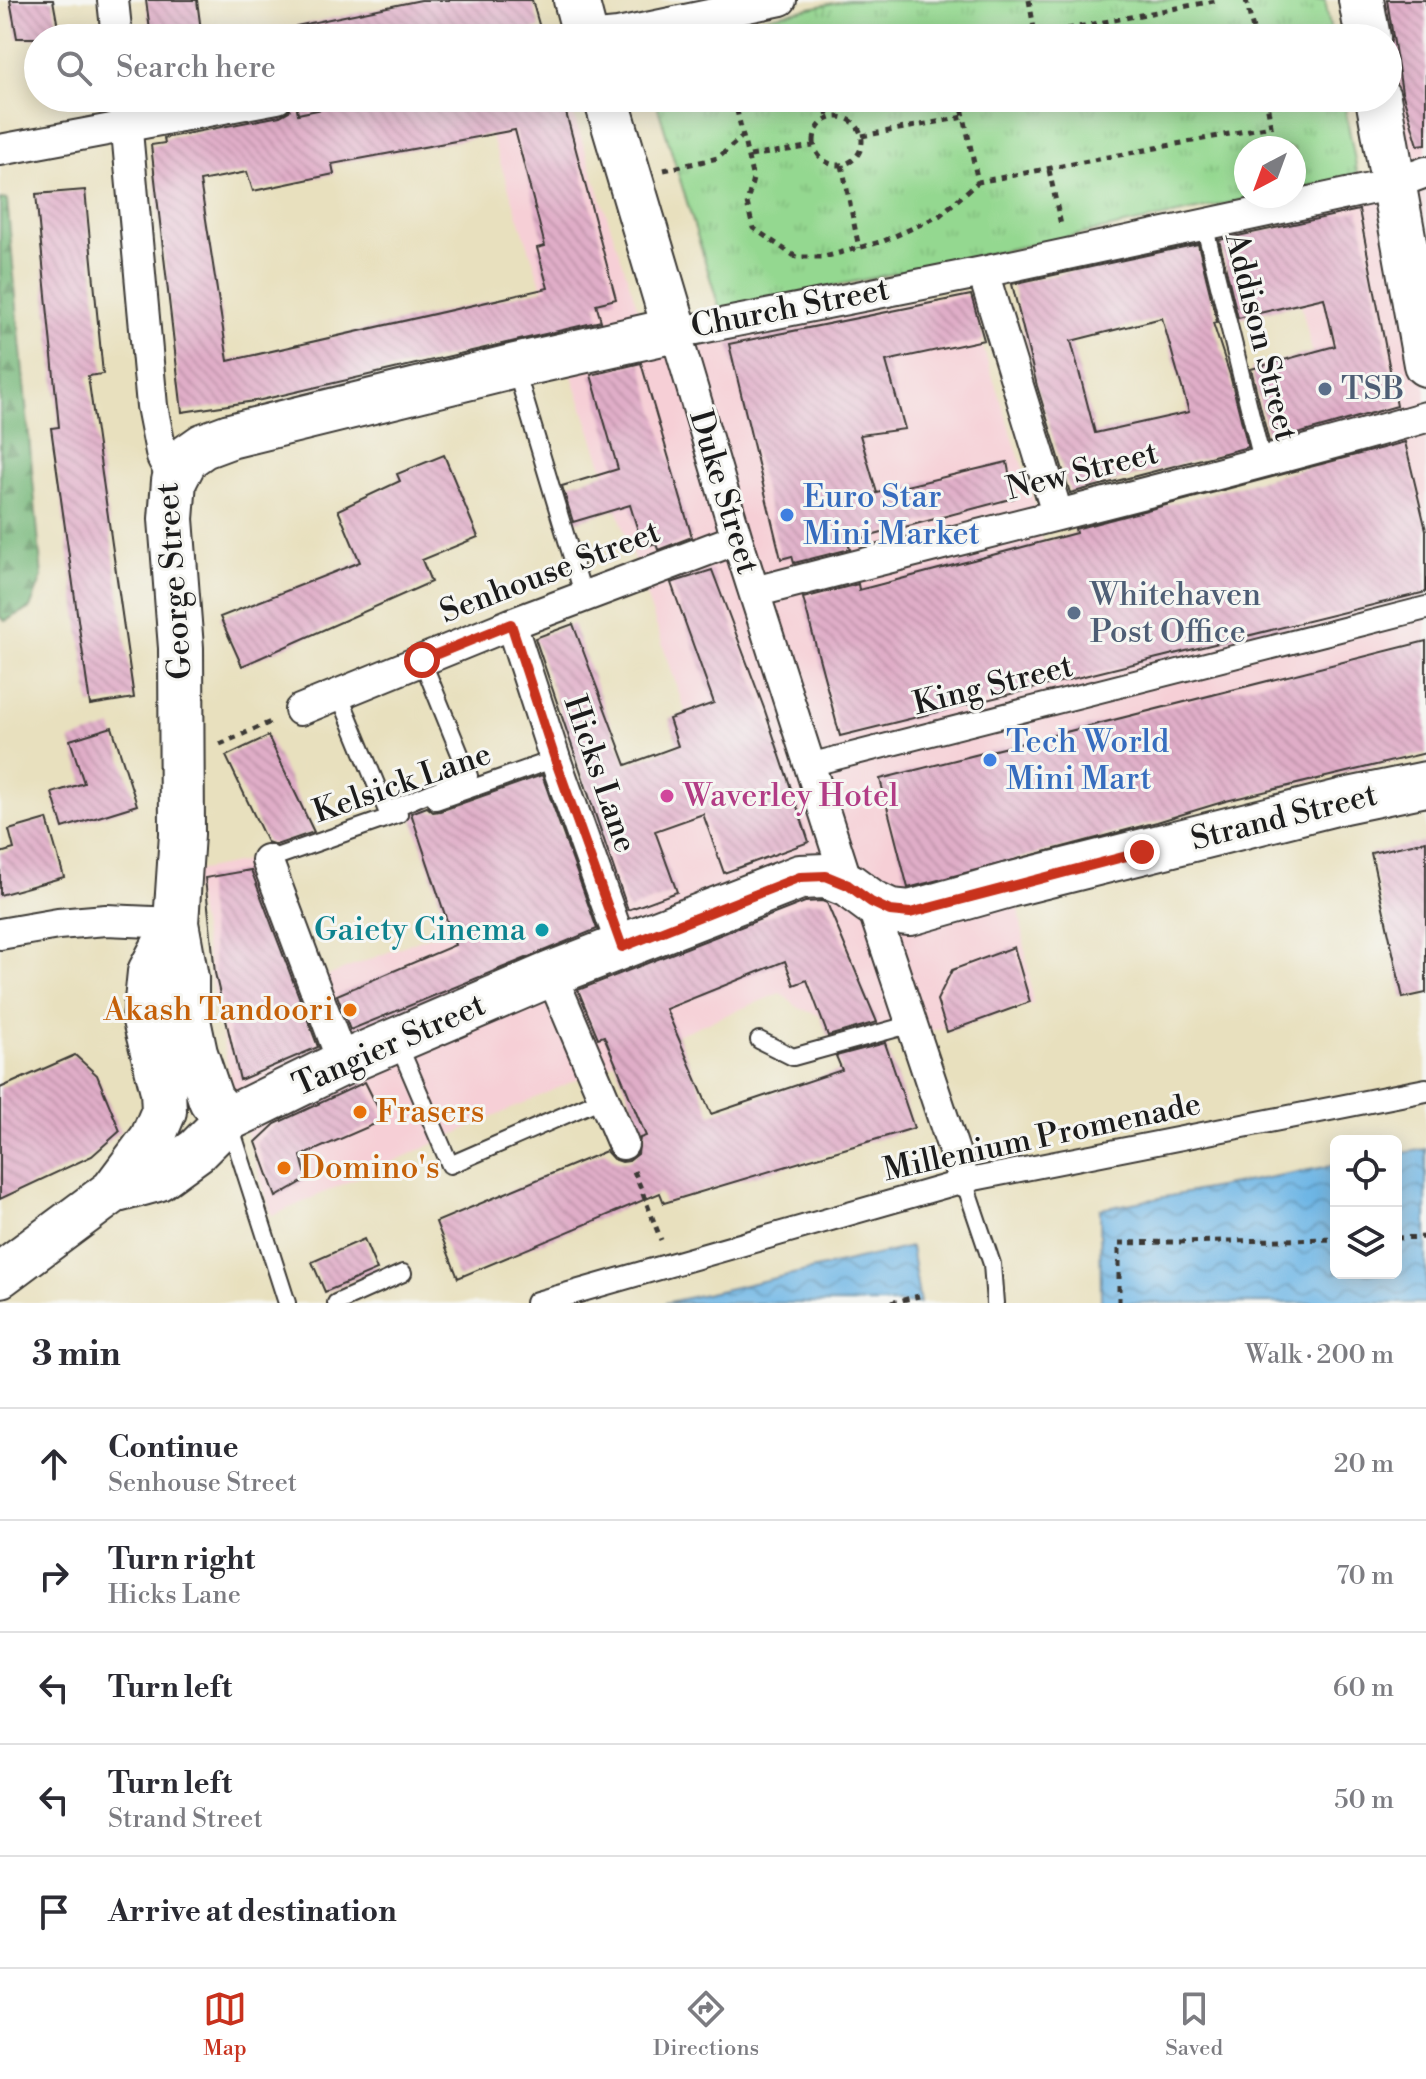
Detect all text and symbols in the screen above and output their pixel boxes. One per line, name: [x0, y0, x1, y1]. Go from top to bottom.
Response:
search box: [24, 24, 1402, 112]
icon: search: [52, 46, 96, 90]
text: Search here: [116, 49, 276, 87]
north arrow: [1234, 136, 1306, 208]
street label: Addison Street: [1216, 228, 1306, 445]
street label: Church Street: [687, 269, 893, 347]
place label: TSB: [1341, 369, 1404, 409]
marker: TSB: [1316, 380, 1334, 398]
street label: Duke Street: [680, 405, 768, 579]
street label: New Street: [1002, 433, 1162, 509]
place label: Euro Star Mini Market: [803, 477, 980, 554]
street label: George Street: [147, 481, 201, 681]
marker: Euro Star Mini Market: [778, 506, 796, 524]
street label: Senhouse Street: [434, 512, 666, 632]
place label: Whitehaven Post Office: [1089, 575, 1261, 652]
marker: Whitehaven Post Office: [1065, 604, 1083, 622]
route start: [404, 642, 440, 678]
street label: King Street: [909, 646, 1077, 724]
street label: Hicks Lane: [554, 690, 646, 858]
place label: Tech World Mini Mart: [1006, 722, 1169, 799]
street label: Kelsick Lane: [308, 734, 496, 832]
marker: Tech World Mini Mart: [981, 751, 999, 769]
street label: Strand Street: [1187, 775, 1381, 859]
place label: Waverley Hotel: [682, 776, 899, 816]
marker: Waverley Hotel: [658, 787, 676, 805]
route end: [1124, 834, 1160, 870]
place label: Gaiety Cinema: [314, 910, 527, 950]
marker: Gaiety Cinema: [533, 921, 551, 939]
street label: Tangier Street: [287, 985, 491, 1105]
place label: Akash Tandoori: [102, 990, 334, 1030]
marker: Akash Tandoori: [341, 1001, 359, 1019]
street label: Millenium Promenade: [880, 1084, 1204, 1190]
place label: Frasers: [376, 1092, 485, 1132]
marker: Frasers: [351, 1103, 369, 1121]
map controls: [1330, 1135, 1402, 1279]
button: locate: [1330, 1135, 1402, 1207]
place label: Domino's: [300, 1148, 440, 1188]
marker: Domino's: [275, 1159, 293, 1177]
button: layers: [1330, 1207, 1402, 1279]
text: 3 min: [32, 1334, 121, 1376]
text: Walk · 200 m: [1245, 1339, 1394, 1371]
text: Continue: [108, 1429, 239, 1467]
icon: ahead: [32, 1442, 76, 1486]
text: 20 m: [1334, 1448, 1394, 1480]
text: Senhouse Street: [108, 1467, 297, 1499]
text: Turn right: [108, 1541, 255, 1579]
icon: right: [32, 1554, 76, 1598]
text: 70 m: [1336, 1560, 1394, 1592]
text: Hicks Lane: [108, 1579, 241, 1611]
icon: left: [32, 1666, 76, 1710]
text: Turn left: [108, 1669, 232, 1707]
text: 60 m: [1333, 1672, 1394, 1704]
text: Turn left: [108, 1765, 232, 1803]
icon: left: [32, 1778, 76, 1822]
text: 50 m: [1334, 1784, 1394, 1816]
text: Strand Street: [108, 1803, 263, 1835]
icon: arrive: [32, 1890, 76, 1934]
text: Arrive at destination: [108, 1893, 397, 1931]
tab: Map: [203, 1987, 247, 2062]
tab: Directions: [653, 1987, 759, 2062]
tab: Saved: [1165, 1987, 1223, 2062]

